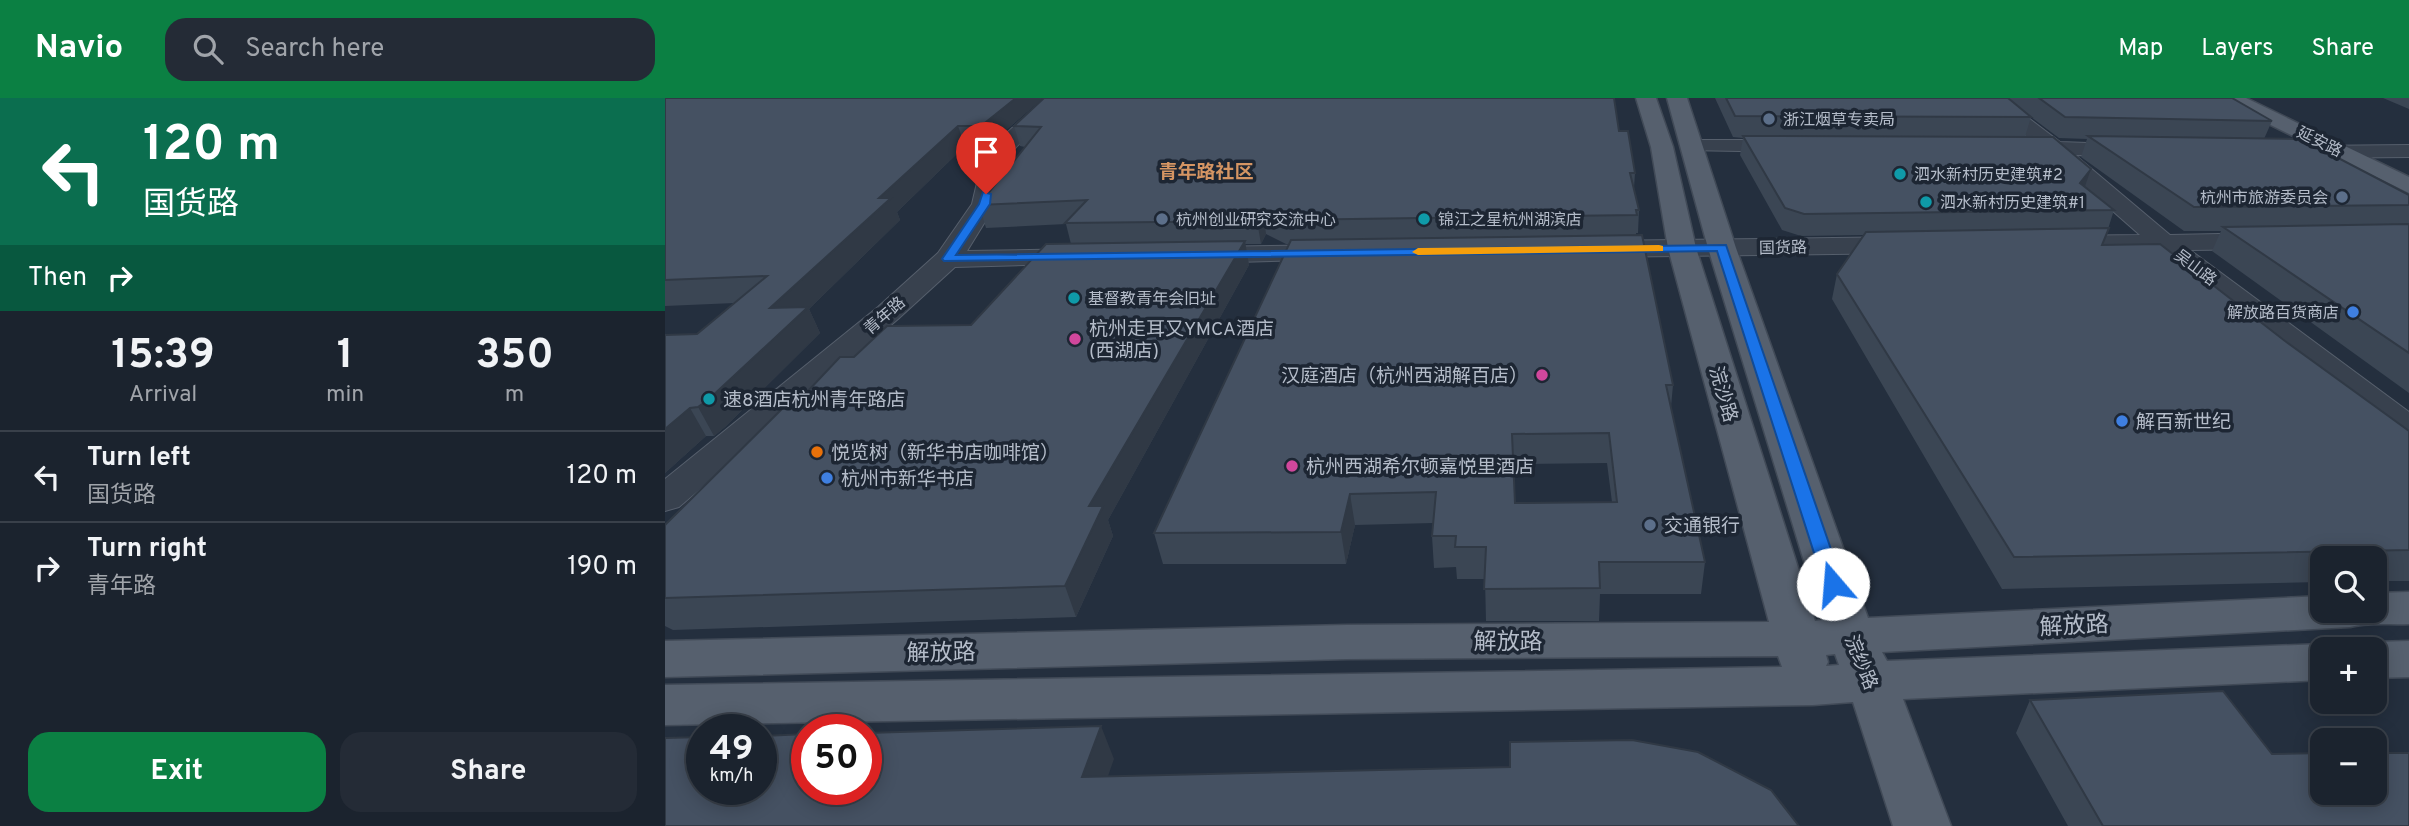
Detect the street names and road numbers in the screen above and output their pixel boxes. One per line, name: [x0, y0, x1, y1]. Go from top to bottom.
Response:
street label: 延安路: [2293, 123, 2345, 162]
street label: 国货路: [1759, 239, 1807, 259]
street label: 吴山路: [2170, 246, 2220, 291]
street label: 青年路: [861, 293, 910, 340]
street label: 浣沙路: [1703, 364, 1741, 425]
street label: 解放路: [2039, 611, 2109, 644]
street label: 解放路: [1474, 629, 1543, 658]
street label: 浣纱路: [1838, 632, 1882, 694]
street label: 解放路: [906, 639, 976, 670]

